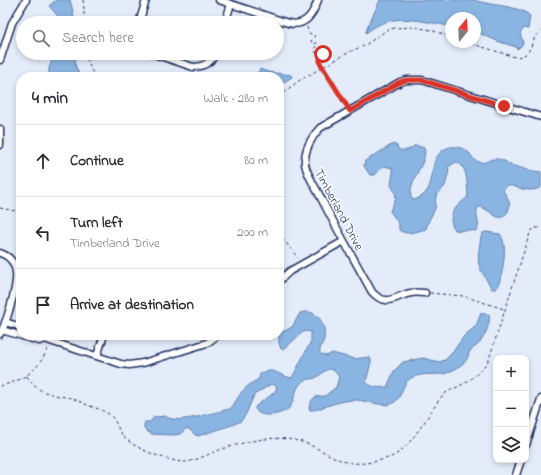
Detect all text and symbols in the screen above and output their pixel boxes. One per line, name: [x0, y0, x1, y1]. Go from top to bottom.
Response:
north arrow: [445, 12, 481, 48]
search box: [16, 16, 284, 60]
icon: search: [30, 27, 52, 49]
text: Search here: [62, 27, 134, 49]
route start: [314, 45, 332, 63]
text: 4 min: [32, 86, 68, 111]
text: Walk · 280 m: [203, 89, 268, 108]
route end: [495, 97, 513, 115]
icon: ahead: [32, 150, 54, 172]
text: Continue: [70, 150, 124, 172]
text: 80 m: [244, 151, 268, 170]
street label: Timberland Drive: [309, 166, 368, 254]
text: Turn left: [70, 212, 123, 234]
icon: left: [32, 222, 54, 244]
text: 200 m: [237, 223, 268, 242]
text: Timberland Drive: [70, 234, 160, 253]
icon: arrive: [32, 294, 54, 316]
text: Arrive at destination: [70, 294, 194, 316]
map controls: [493, 355, 529, 463]
button: +: [493, 355, 529, 391]
button: −: [493, 391, 529, 427]
button: layers: [493, 427, 529, 463]

